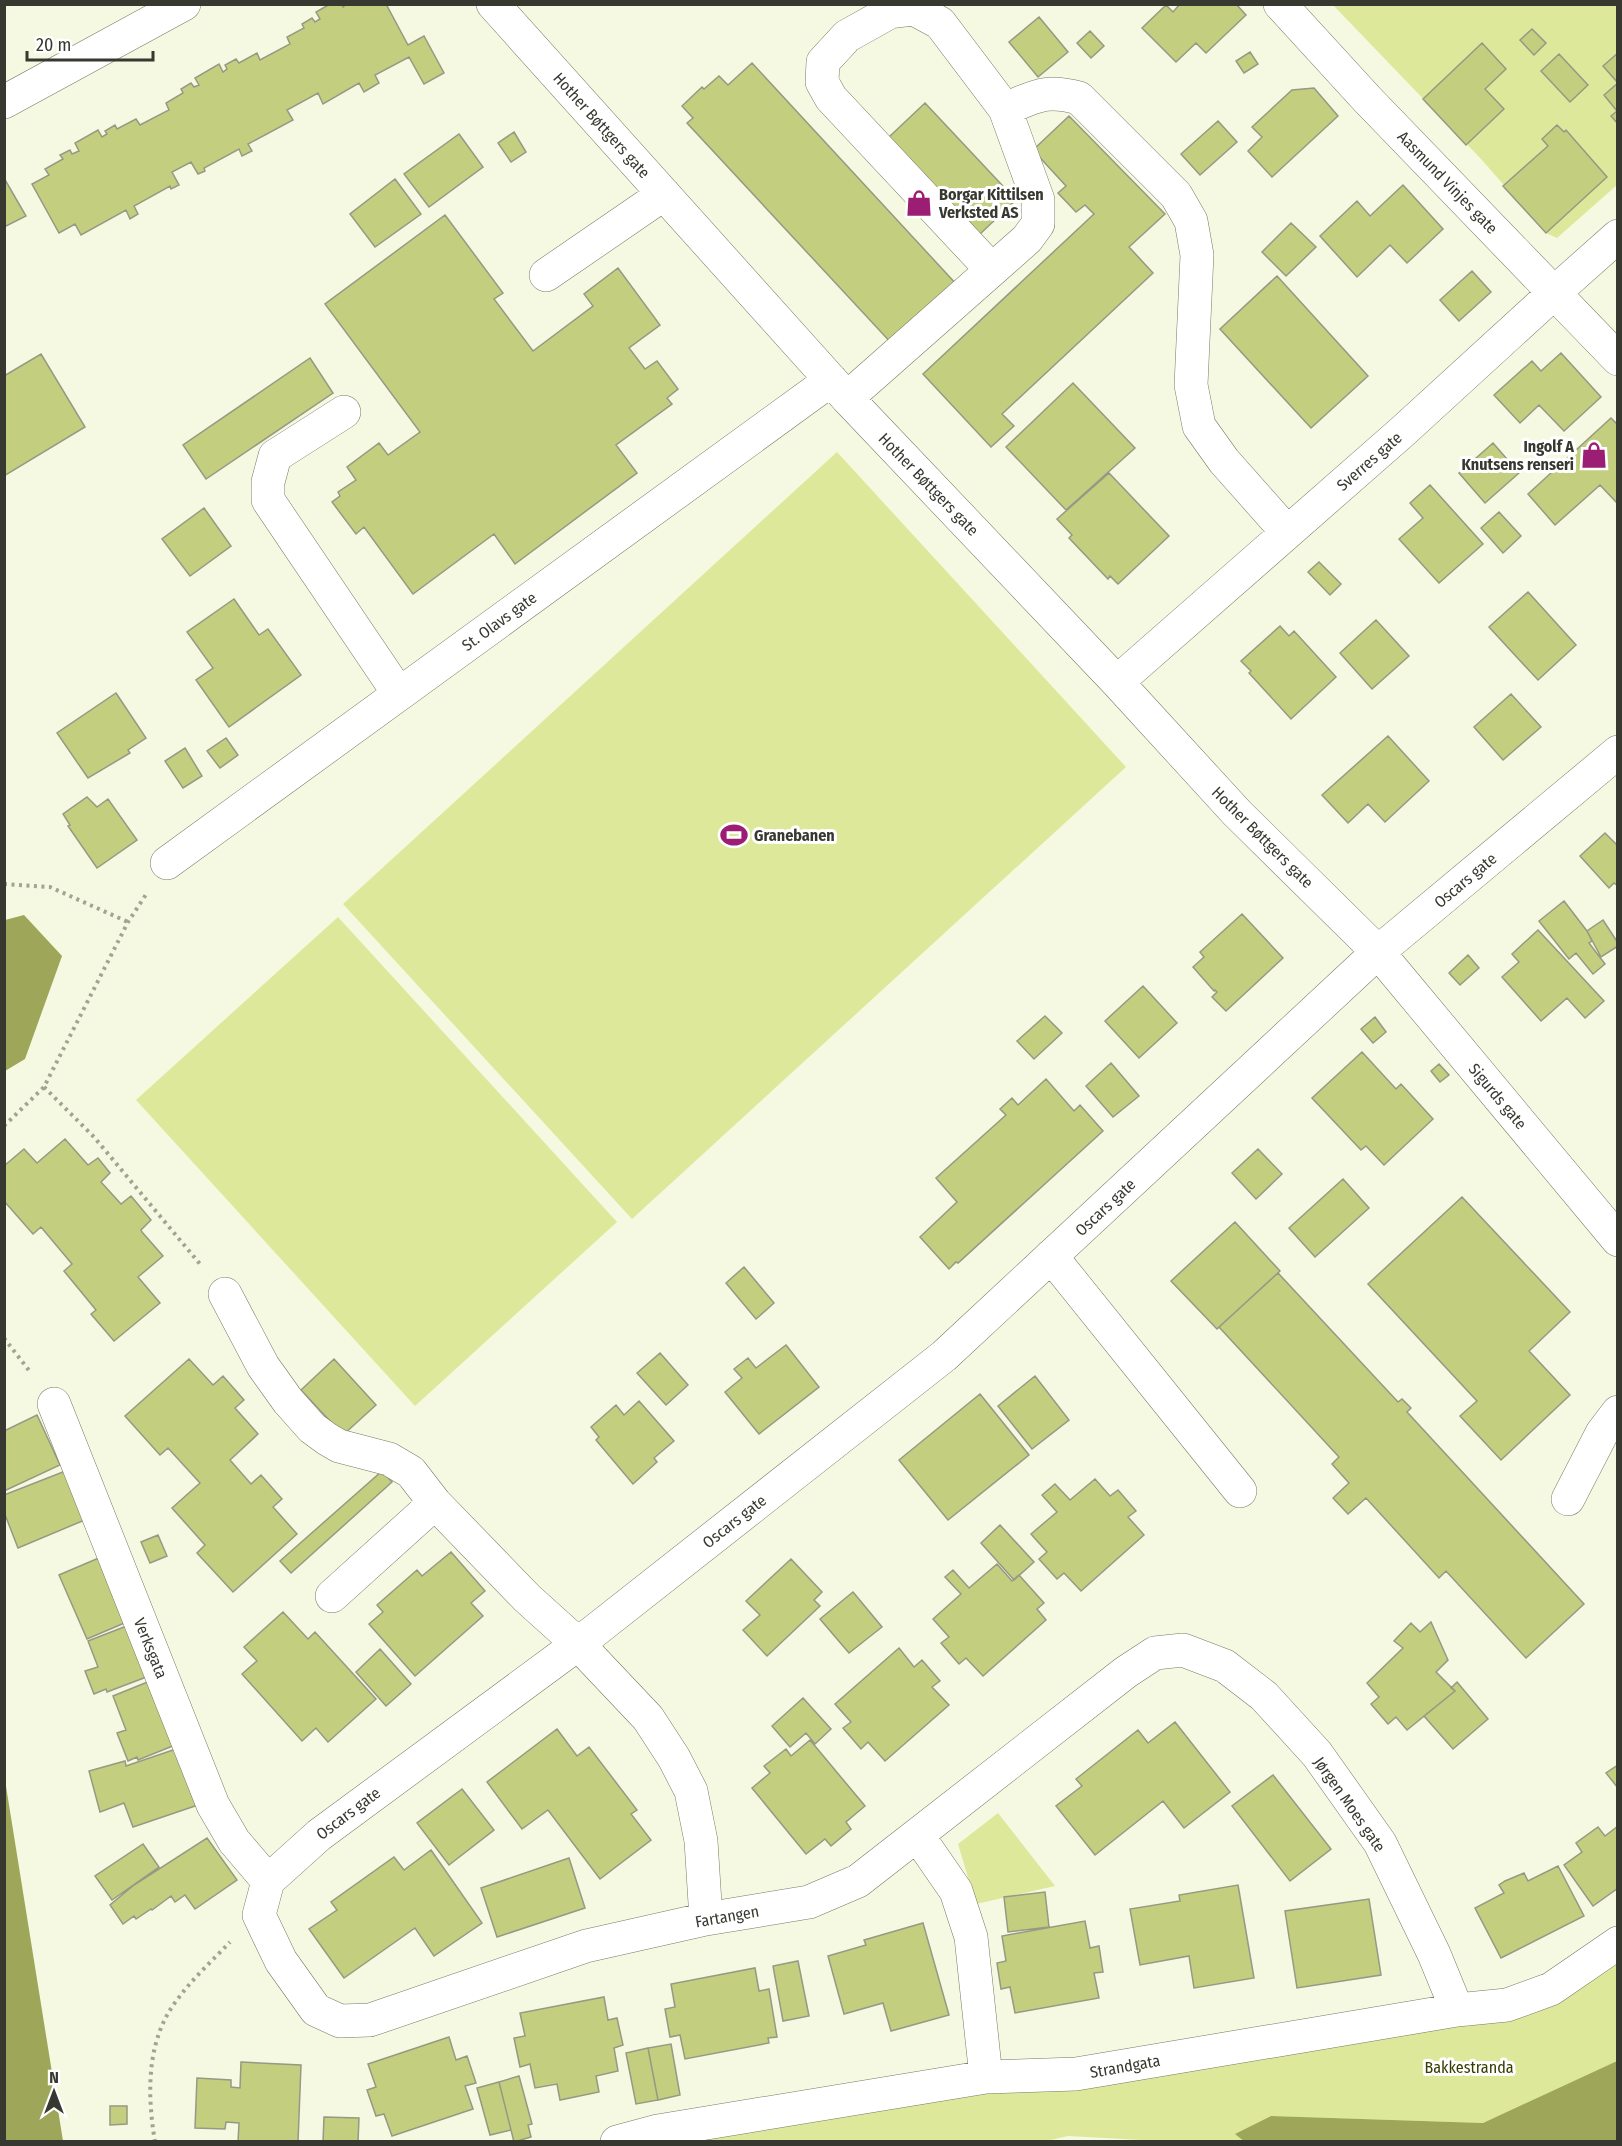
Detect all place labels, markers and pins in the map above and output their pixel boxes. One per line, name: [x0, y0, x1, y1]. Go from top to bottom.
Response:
place label: Borgar Kittilsen Verksted AS: [938, 185, 1044, 222]
shop icon: Borgar Kittilsen Verksted AS: [904, 188, 934, 218]
place label: Ingolf A Knutsens renseri: [1462, 437, 1574, 474]
shop icon: Ingolf A Knutsens renseri: [1579, 440, 1609, 470]
sports icon: Granebanen: [719, 820, 749, 850]
place label: Granebanen: [754, 826, 835, 845]

